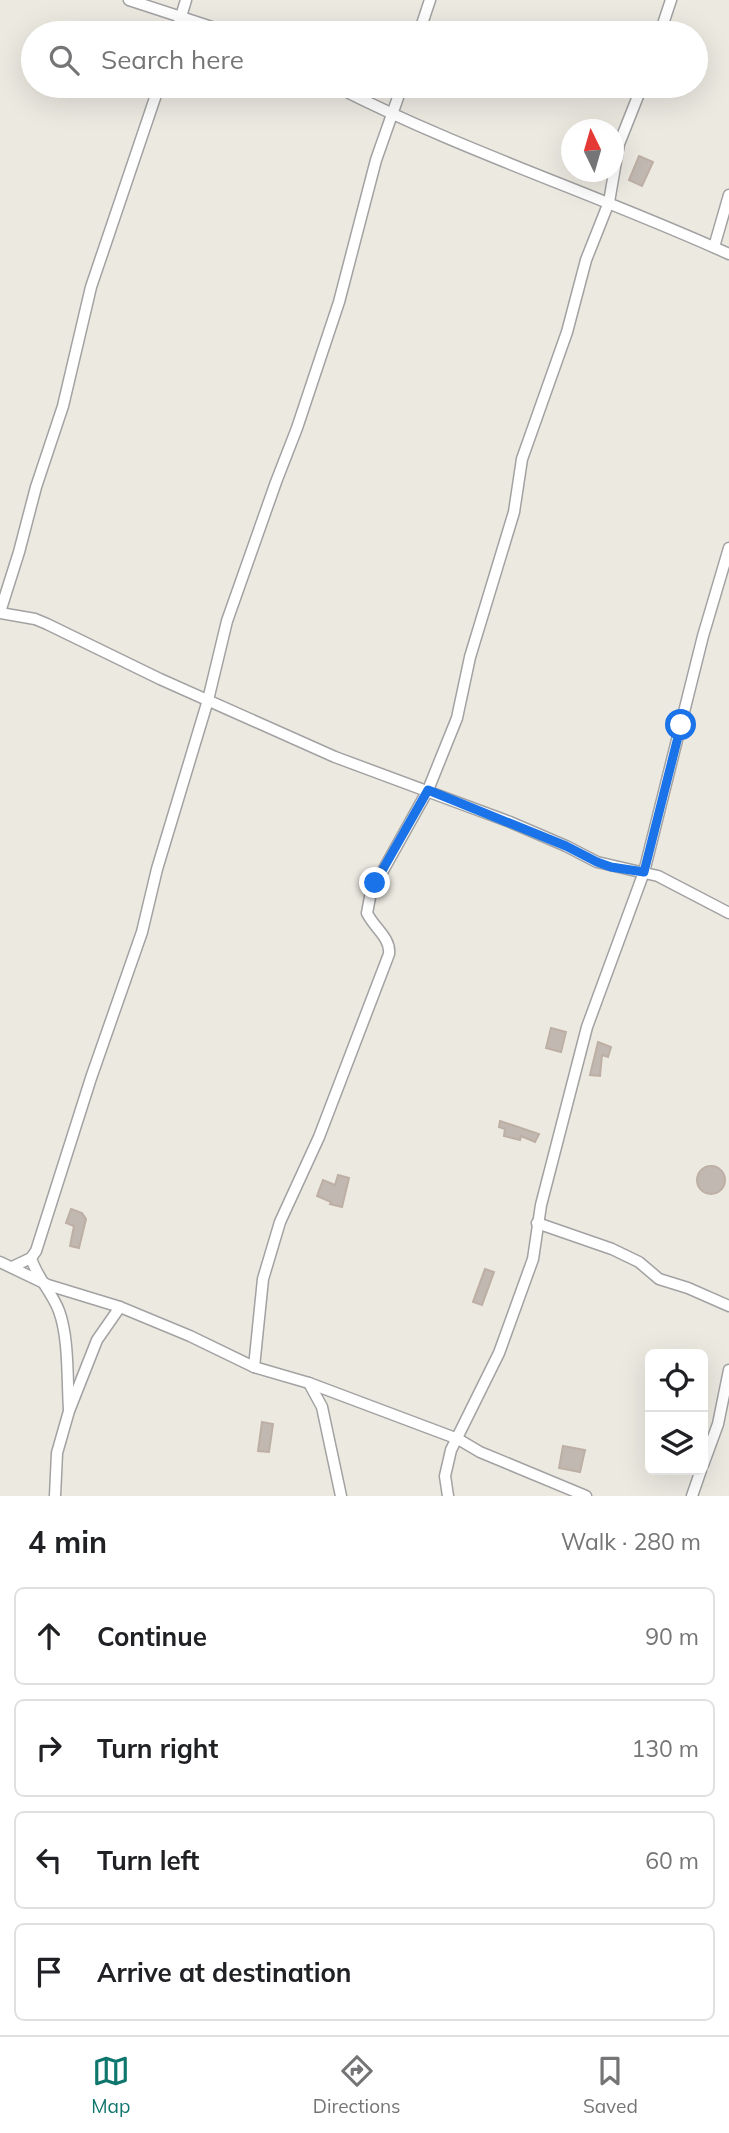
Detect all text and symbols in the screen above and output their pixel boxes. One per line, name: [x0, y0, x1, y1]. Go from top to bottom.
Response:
search box: [21, 21, 708, 98]
icon: search: [45, 41, 83, 79]
text: Search here: [101, 43, 244, 76]
north arrow: [561, 119, 624, 182]
route start: [665, 709, 696, 740]
route end: [359, 867, 390, 898]
map controls: [645, 1349, 708, 1475]
button: locate: [645, 1349, 708, 1412]
button: layers: [645, 1412, 708, 1475]
text: 4 min: [28, 1523, 107, 1561]
text: Walk · 280 m: [561, 1527, 701, 1556]
icon: ahead: [30, 1617, 68, 1655]
text: Continue: [97, 1620, 207, 1653]
text: 90 m: [645, 1622, 699, 1651]
icon: right: [30, 1729, 68, 1767]
text: Turn right: [97, 1732, 218, 1765]
text: 130 m: [631, 1734, 699, 1763]
icon: left: [30, 1841, 68, 1879]
text: Turn left: [97, 1844, 199, 1877]
text: 60 m: [645, 1846, 699, 1875]
icon: arrive: [30, 1953, 68, 1991]
text: Arrive at destination: [97, 1956, 352, 1989]
tab: Map: [91, 2052, 130, 2118]
tab: Directions: [313, 2052, 401, 2118]
tab: Saved: [583, 2052, 638, 2118]

